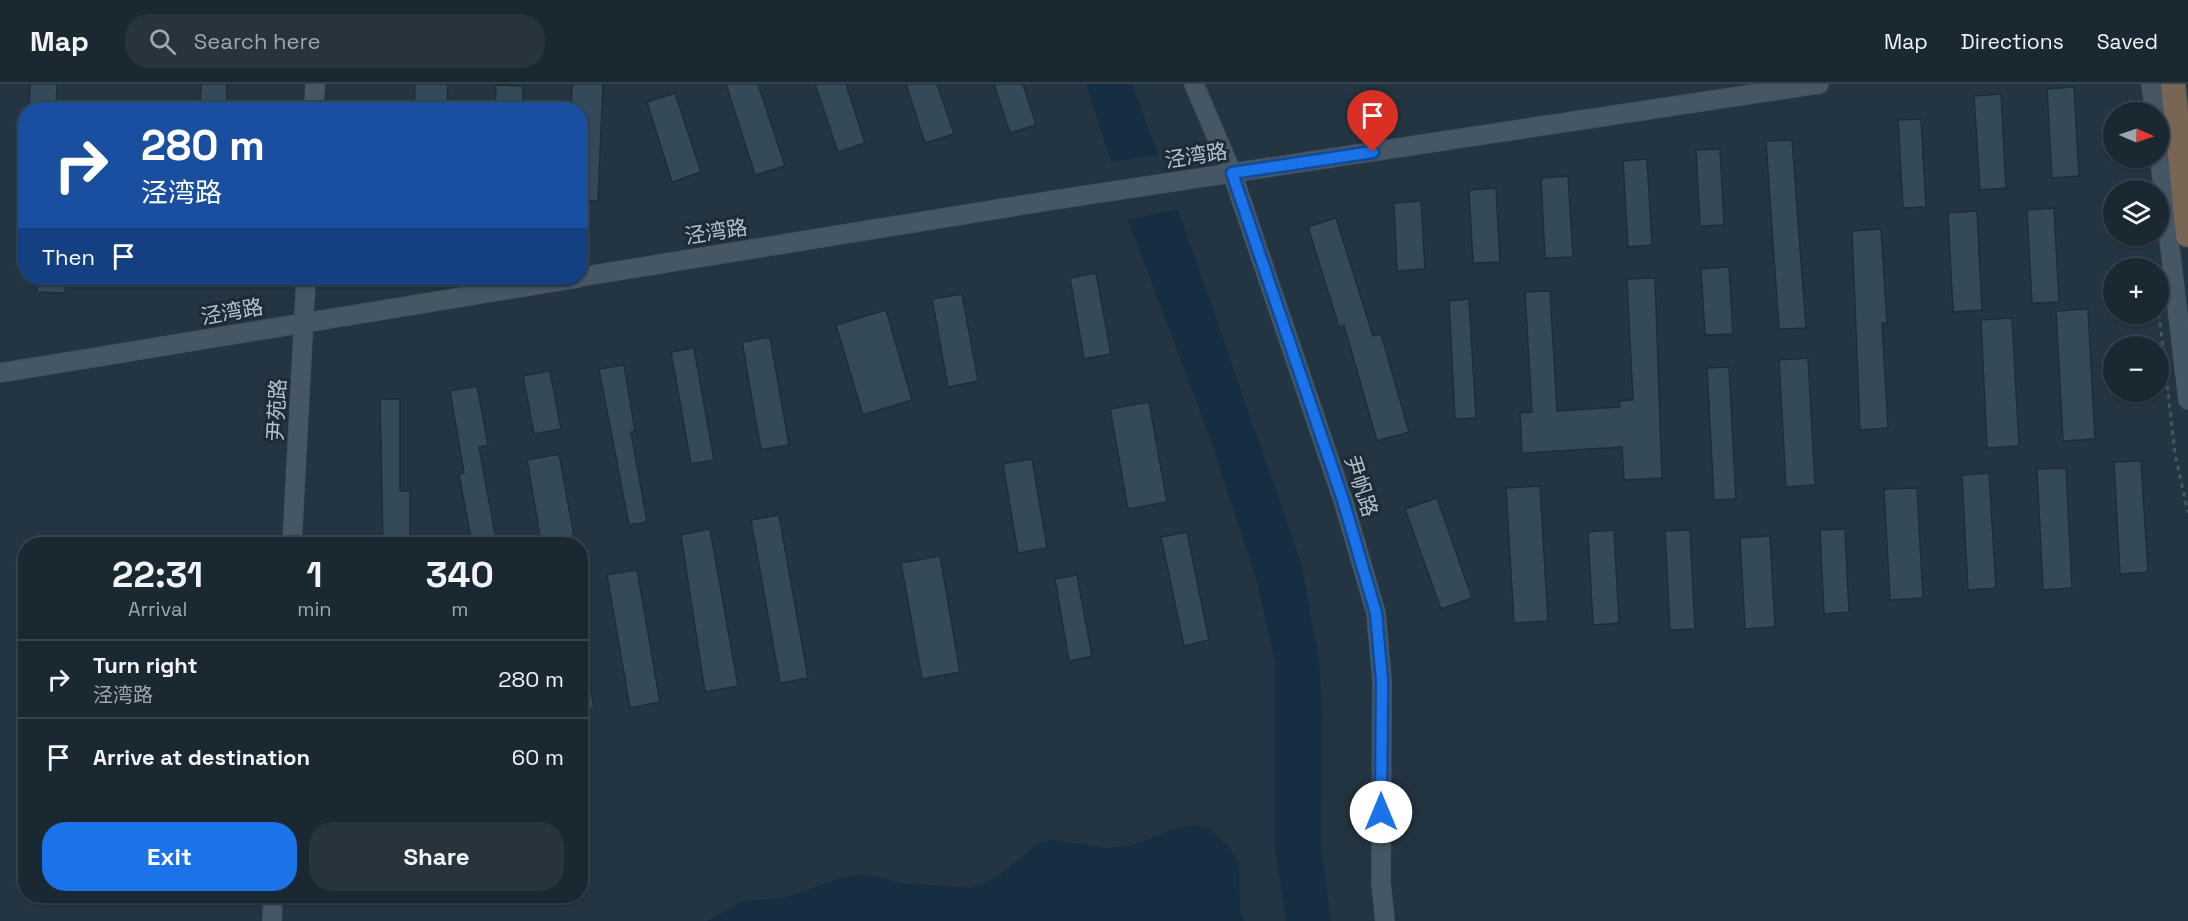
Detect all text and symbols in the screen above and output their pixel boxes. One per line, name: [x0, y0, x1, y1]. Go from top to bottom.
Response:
search box: [125, 14, 545, 68]
text: Map: [30, 23, 89, 59]
icon: search: [146, 25, 179, 58]
text: Search here: [194, 27, 321, 55]
text: Map: [1884, 28, 1928, 55]
text: Directions: [1961, 28, 2064, 55]
text: Saved: [2097, 28, 2158, 55]
pin: [1347, 90, 1398, 152]
icon: arrive: [1356, 99, 1389, 132]
north arrow: [2103, 102, 2169, 168]
map controls: [2103, 102, 2169, 402]
text: 280 m: [141, 119, 265, 172]
icon: right: [42, 126, 120, 204]
street label: 泾湾路: [1163, 137, 1229, 174]
text: 泾湾路: [141, 175, 222, 210]
button: layers: [2103, 180, 2169, 246]
street label: 泾湾路: [683, 213, 749, 250]
icon: arrive: [107, 240, 140, 273]
text: Then: [42, 243, 95, 271]
button: +: [2103, 258, 2169, 324]
street label: 泾湾路: [199, 293, 265, 330]
button: −: [2103, 336, 2169, 402]
street label: 尹苑路: [261, 378, 292, 442]
street label: 尹帆路: [1339, 452, 1384, 520]
text: 22:31: [112, 552, 203, 598]
text: 1: [306, 552, 323, 598]
text: 340: [426, 552, 494, 598]
text: Arrival: [128, 596, 187, 622]
text: min: [297, 596, 332, 622]
text: m: [451, 596, 468, 622]
text: Turn right: [93, 651, 198, 679]
icon: right: [42, 663, 75, 696]
text: 280 m: [498, 665, 564, 693]
text: 泾湾路: [93, 682, 153, 708]
icon: arrive: [42, 741, 75, 774]
text: Arrive at destination: [93, 743, 310, 771]
text: 60 m: [512, 743, 564, 771]
position arrow: [1349, 780, 1413, 844]
button: Exit: [42, 822, 297, 891]
button: Share: [309, 822, 564, 891]

